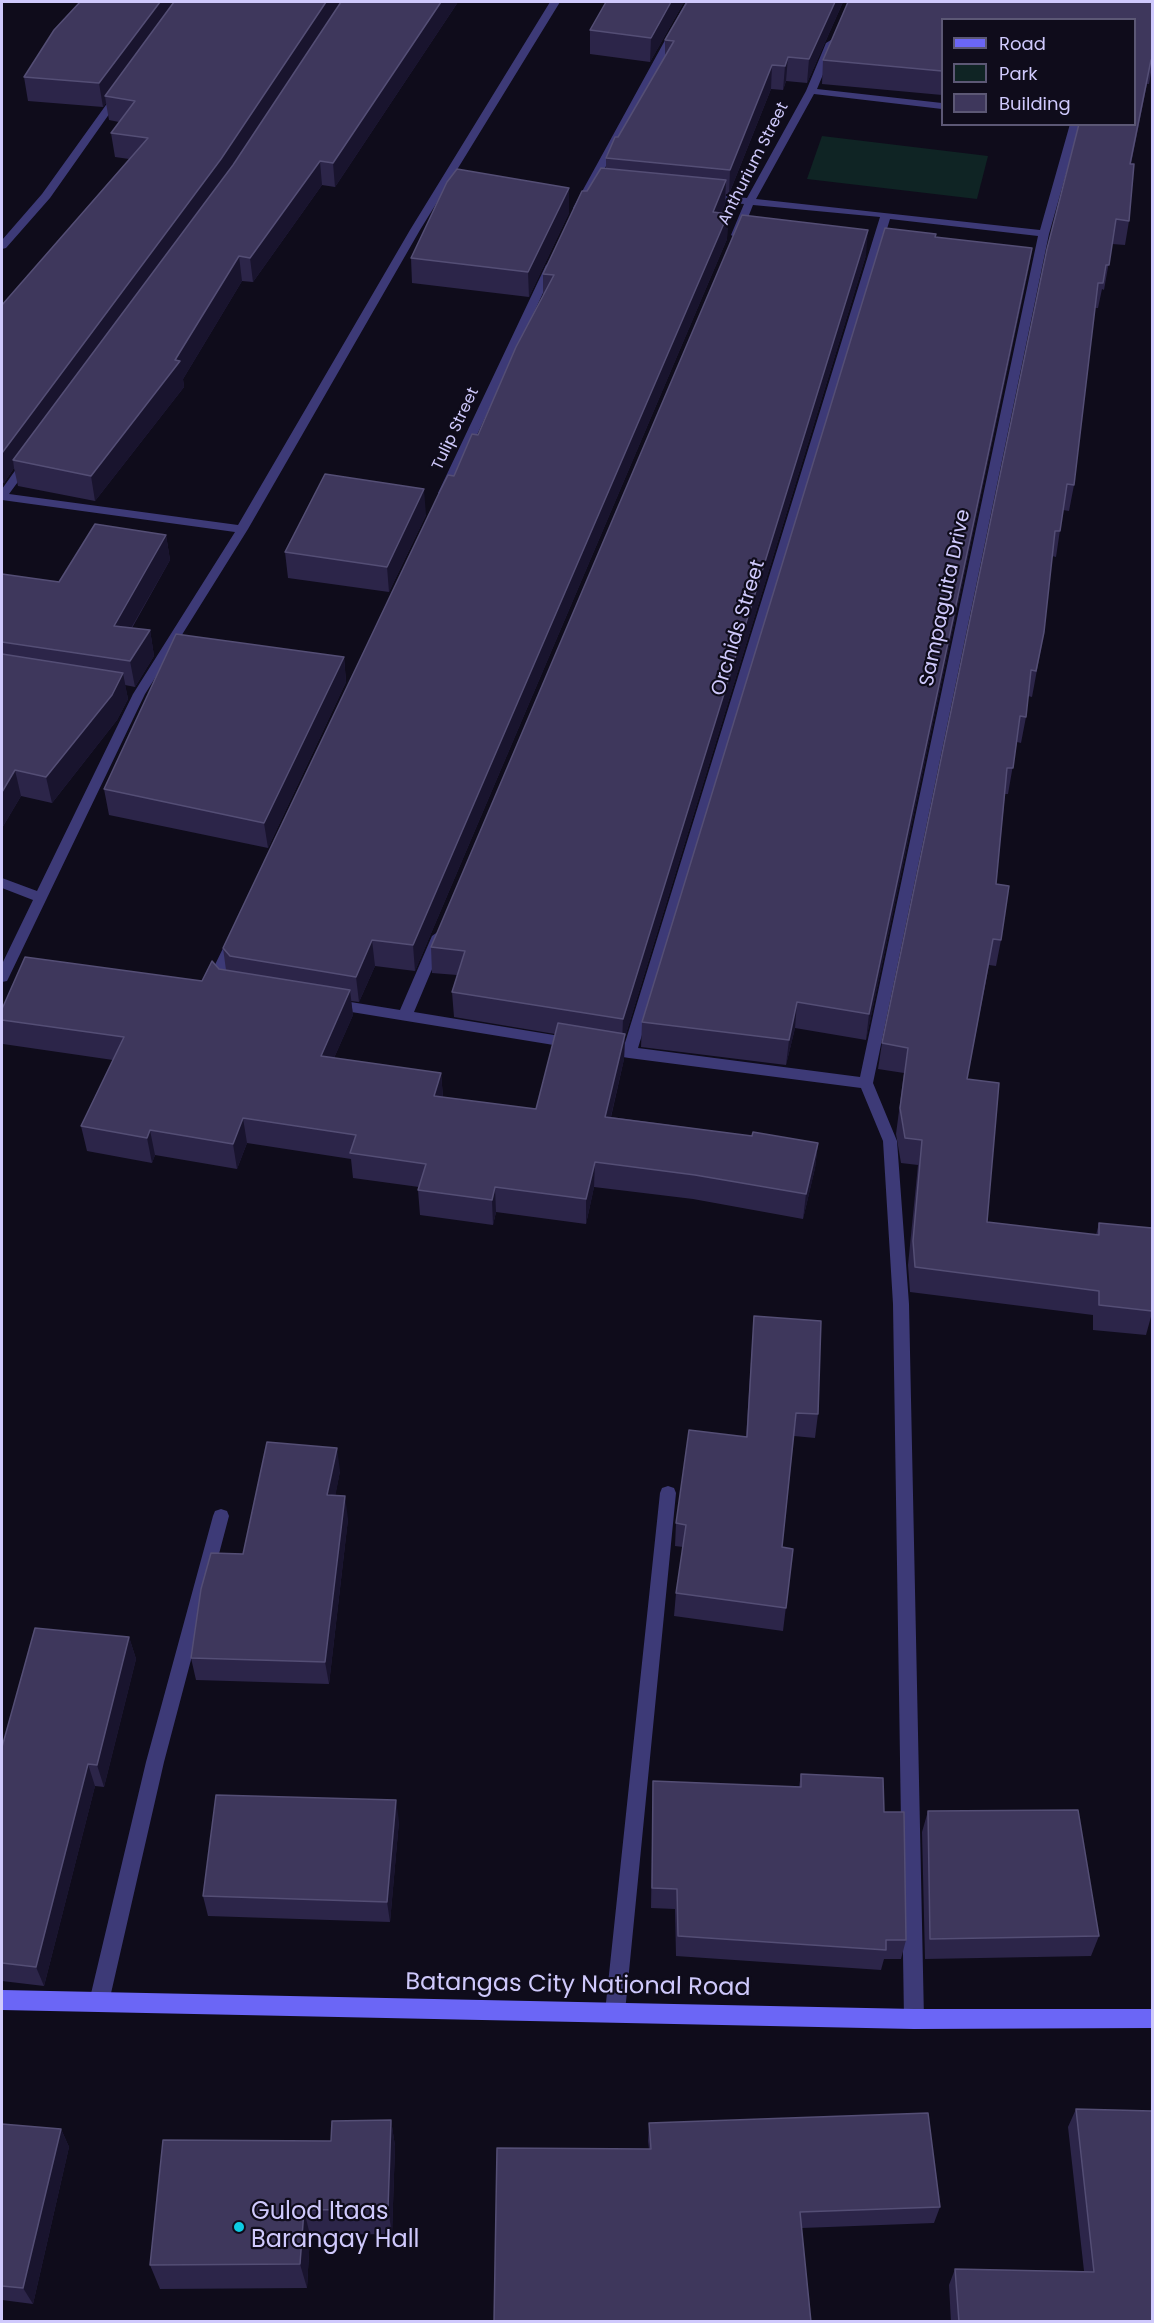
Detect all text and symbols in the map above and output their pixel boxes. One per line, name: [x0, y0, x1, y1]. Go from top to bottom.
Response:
legend: [941, 18, 1136, 126]
text: Road: [999, 31, 1046, 56]
text: Park: [999, 61, 1038, 86]
text: Building: [999, 91, 1071, 116]
street label: Anthurium Street: [715, 99, 793, 229]
street label: Tulip Street: [429, 385, 483, 473]
street label: Sampaguita Drive: [916, 507, 976, 689]
street label: Orchids Street: [707, 557, 771, 699]
street label: Batangas City National Road: [405, 1969, 751, 2003]
place label: Gulod Itaas Barangay Hall: [251, 2199, 419, 2255]
marker: Gulod Itaas Barangay Hall: [232, 2220, 246, 2234]

